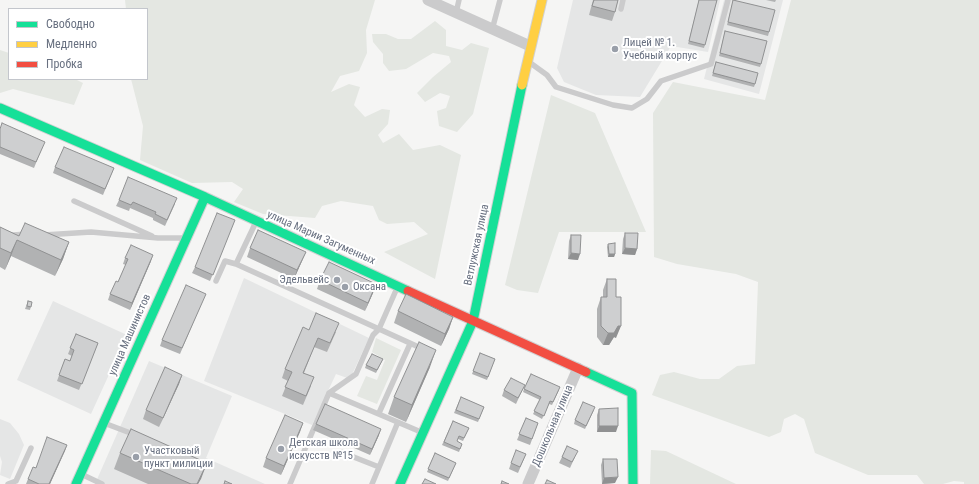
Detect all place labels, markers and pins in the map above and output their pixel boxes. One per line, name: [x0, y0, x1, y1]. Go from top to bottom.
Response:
place label: Лицей № 1. Учебный корпус: [623, 36, 697, 62]
marker: Лицей № 1. Учебный корпус: [610, 44, 620, 54]
place label: Эдельвейс: [279, 273, 329, 287]
marker: Эдельвейс: [332, 275, 342, 285]
place label: Оксана: [353, 280, 386, 294]
marker: Оксана: [340, 282, 350, 292]
place label: Детская школа искусств №15: [289, 436, 358, 462]
place label: Участковый пункт милиции: [144, 444, 213, 470]
marker: Детская школа искусств №15: [276, 444, 286, 454]
marker: Участковый пункт милиции: [131, 452, 141, 462]

